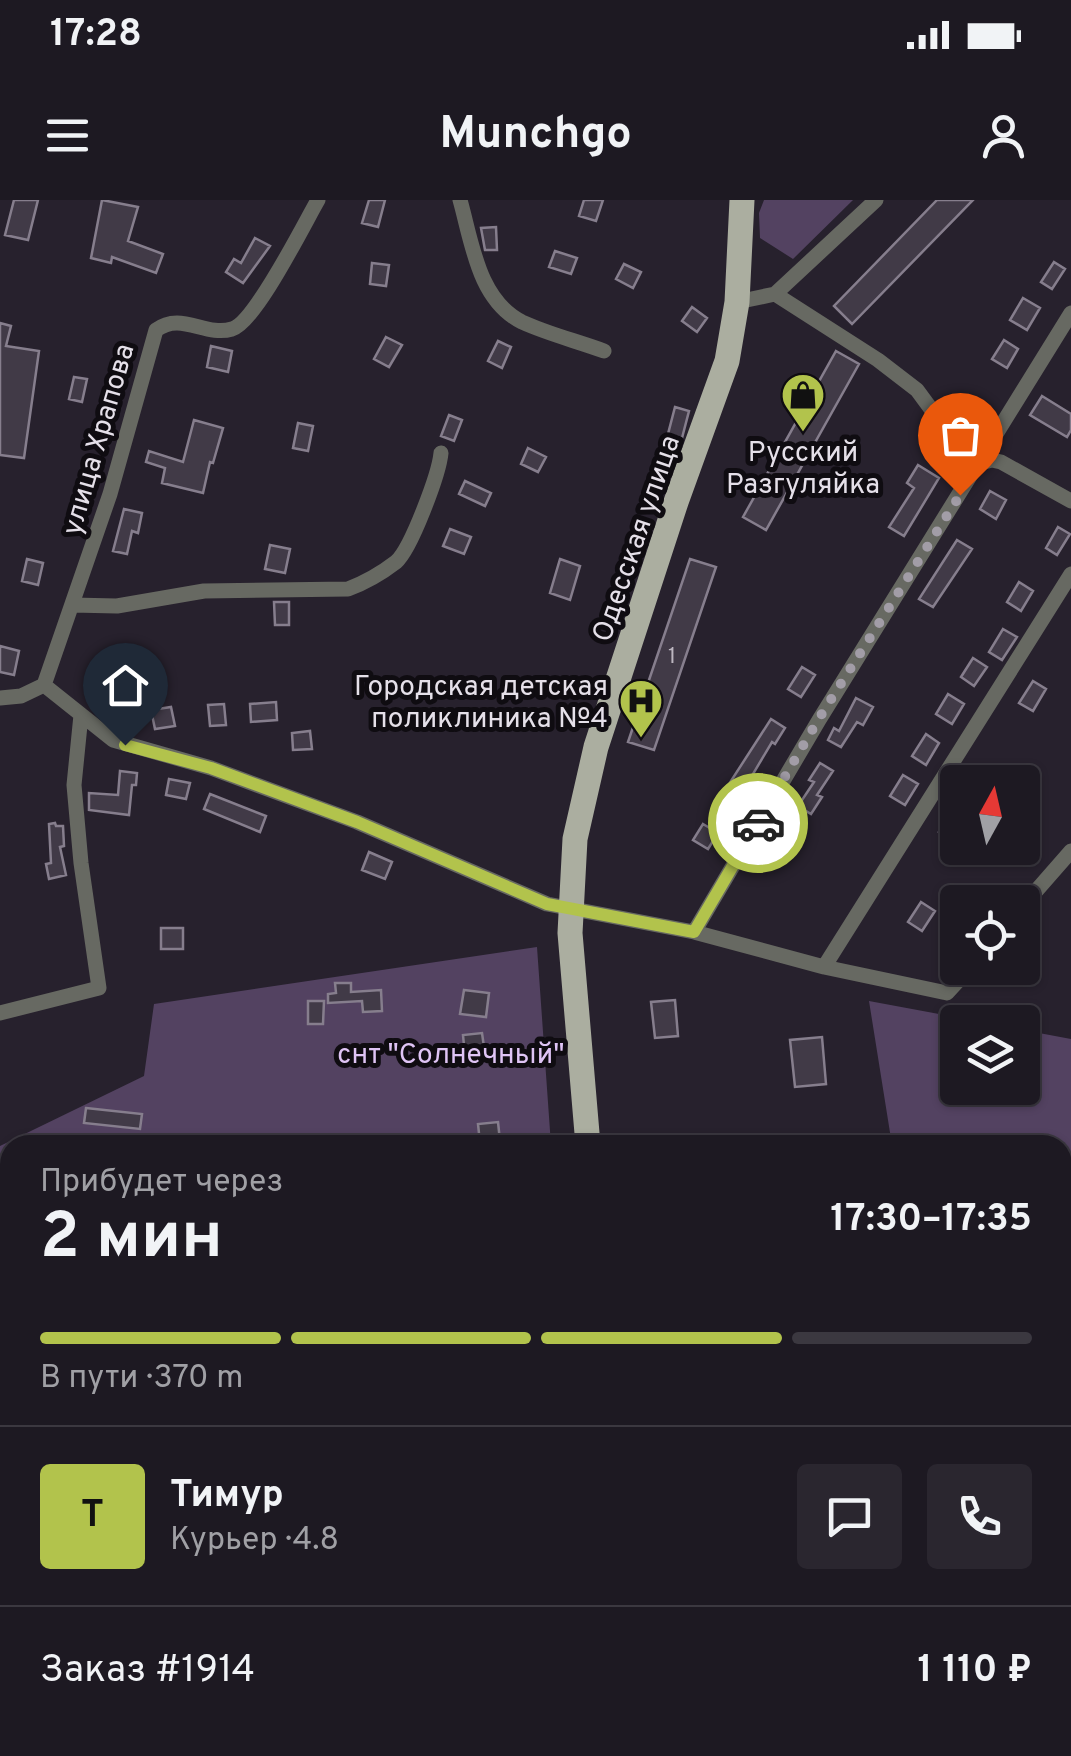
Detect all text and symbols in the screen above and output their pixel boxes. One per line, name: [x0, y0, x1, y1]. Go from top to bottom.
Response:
text: 17:28: [50, 11, 142, 60]
text: Munchgo: [439, 107, 632, 164]
icon: menu: [40, 108, 95, 163]
icon: person: [976, 108, 1031, 163]
street label: улица Храпова: [55, 340, 144, 540]
shop icon: Русский Разгуляйка: [780, 372, 826, 433]
pin: [918, 393, 1003, 496]
icon: bag: [933, 408, 988, 463]
street label: Одесская улица: [586, 431, 690, 647]
place label: Русский Разгуляйка: [726, 436, 880, 504]
pin: [83, 643, 168, 746]
house number: 1: [668, 644, 676, 671]
icon: home: [98, 658, 153, 713]
place label: Городская детская поликлиника №4: [354, 670, 608, 738]
hospital icon: Городская детская поликлиника №4: [618, 678, 664, 739]
north arrow: [940, 765, 1040, 865]
map controls: [940, 765, 1040, 1105]
courier: [708, 773, 808, 873]
icon: car: [731, 796, 786, 851]
button: locate: [940, 885, 1040, 985]
button: layers: [940, 1005, 1040, 1105]
park label: снт "Солнечный": [337, 1038, 565, 1074]
text: Прибудет через: [40, 1163, 283, 1203]
text: 17:30–17:35: [830, 1196, 1032, 1245]
text: 2 мин: [40, 1199, 223, 1281]
text: В пути · 370 m: [40, 1359, 243, 1399]
button: chat: [797, 1464, 902, 1569]
button: phone: [927, 1464, 1032, 1569]
text: Тимур: [170, 1472, 284, 1521]
text: Т: [81, 1492, 104, 1541]
text: Курьер · 4.8: [170, 1521, 339, 1561]
text: Заказ #1914: [40, 1647, 255, 1696]
text: 1 110 ₽: [917, 1647, 1032, 1696]

